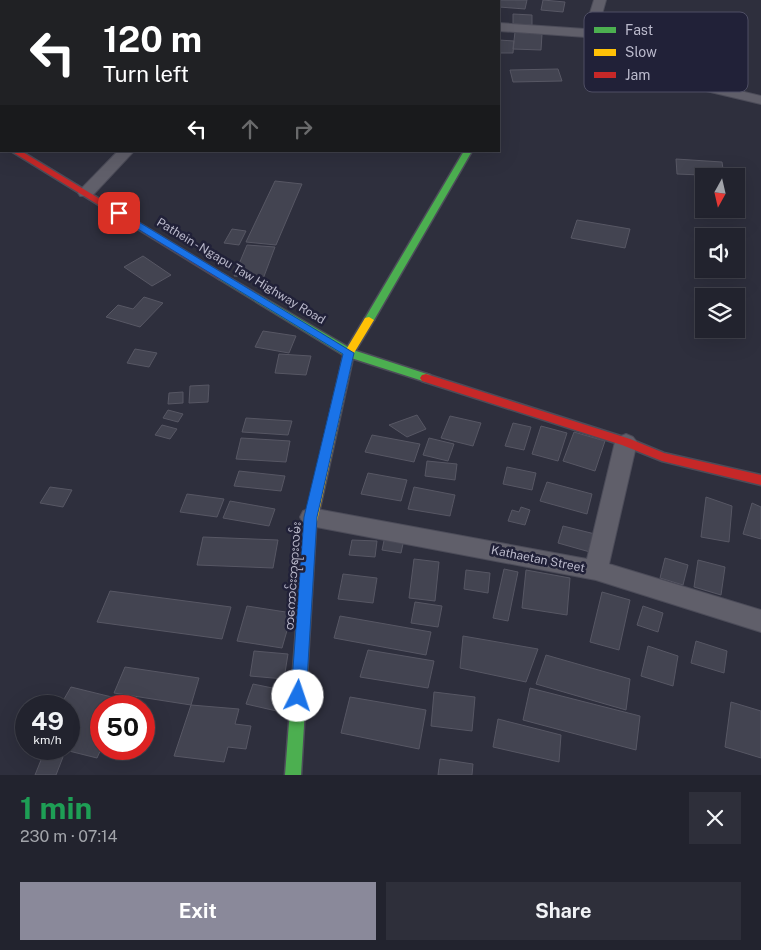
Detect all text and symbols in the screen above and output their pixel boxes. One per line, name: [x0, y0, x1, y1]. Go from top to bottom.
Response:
legend: [584, 12, 748, 92]
text: 120 m: [103, 19, 202, 60]
icon: left: [20, 20, 85, 85]
text: Fast: [625, 22, 653, 38]
text: Slow: [625, 44, 657, 60]
text: Turn left: [103, 61, 189, 87]
text: Jam: [625, 67, 650, 83]
icon: left: [183, 115, 211, 143]
icon: ahead: [236, 115, 264, 143]
icon: right: [289, 115, 317, 143]
north arrow: [695, 168, 745, 218]
map controls: [695, 168, 745, 338]
pin: [98, 192, 140, 234]
icon: arrive: [105, 199, 133, 227]
street label: Pathein - Ngapu Taw Highway Road: [154, 215, 328, 327]
button: sound: [695, 228, 745, 278]
button: layers: [695, 288, 745, 338]
street label: တကောင်းဘုရားလမ်း: [280, 521, 307, 631]
street label: Kathaetan Street: [490, 543, 586, 575]
position arrow: [271, 669, 323, 721]
speed limit sign: 50: [90, 695, 155, 760]
text: 49: [31, 706, 64, 736]
text: km/h: [33, 733, 62, 747]
text: 1 min: [20, 790, 92, 826]
button: close: [689, 792, 741, 844]
text: 230 m · 07:14: [20, 827, 118, 846]
button: Exit: [20, 882, 376, 940]
button: Share: [386, 882, 741, 940]

